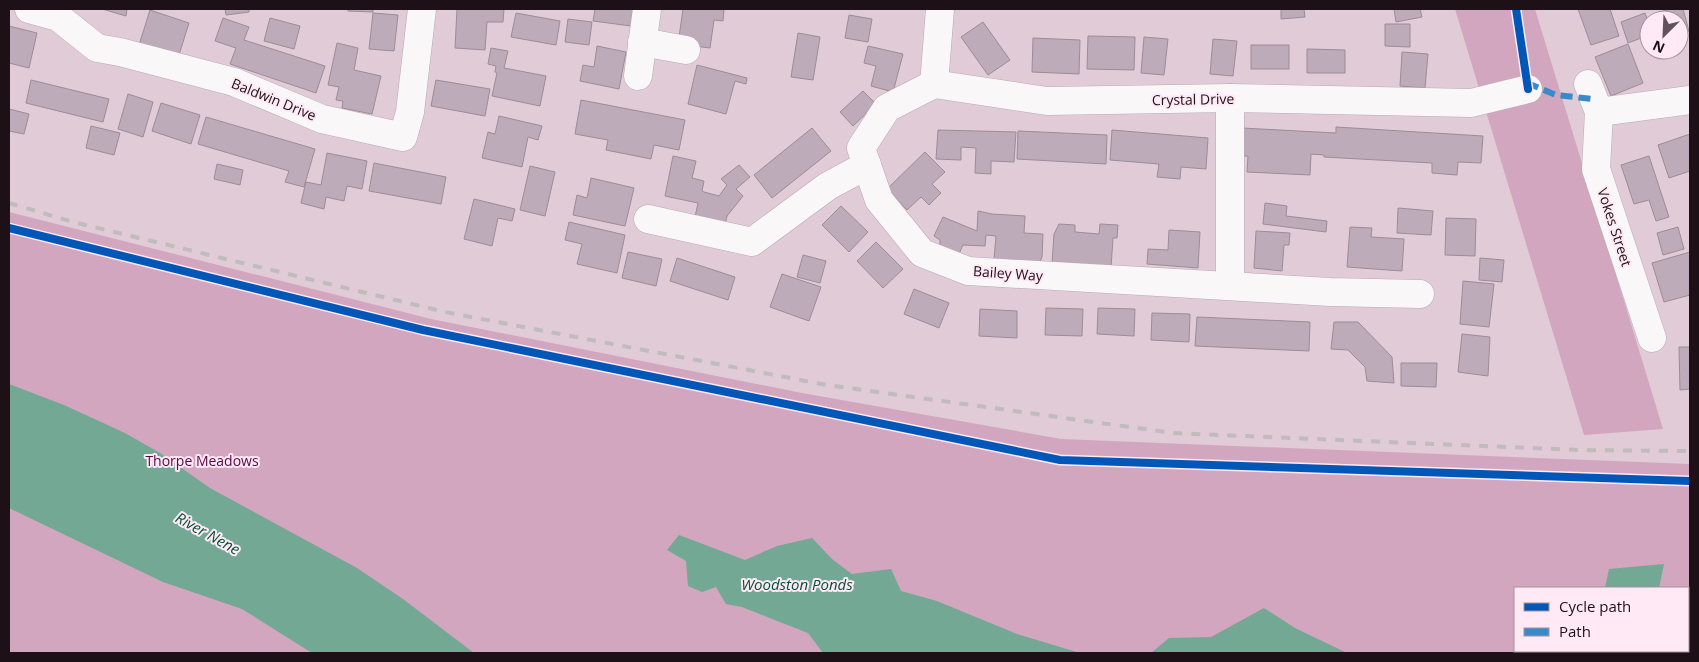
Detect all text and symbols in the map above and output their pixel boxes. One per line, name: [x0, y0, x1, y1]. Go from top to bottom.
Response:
north arrow: [1639, 10, 1689, 60]
text: N: [1649, 36, 1668, 58]
street label: Baldwin Drive: [229, 73, 319, 125]
street label: Crystal Drive: [1152, 89, 1235, 109]
street label: Vokes Street: [1593, 185, 1637, 269]
street label: Bailey Way: [972, 261, 1045, 285]
park label: Thorpe Meadows: [145, 451, 259, 470]
water label: River Nene: [172, 507, 244, 559]
water label: Woodston Ponds: [741, 574, 853, 594]
legend: [1514, 587, 1689, 652]
text: Cycle path: [1559, 596, 1631, 616]
text: Path: [1559, 621, 1591, 641]

